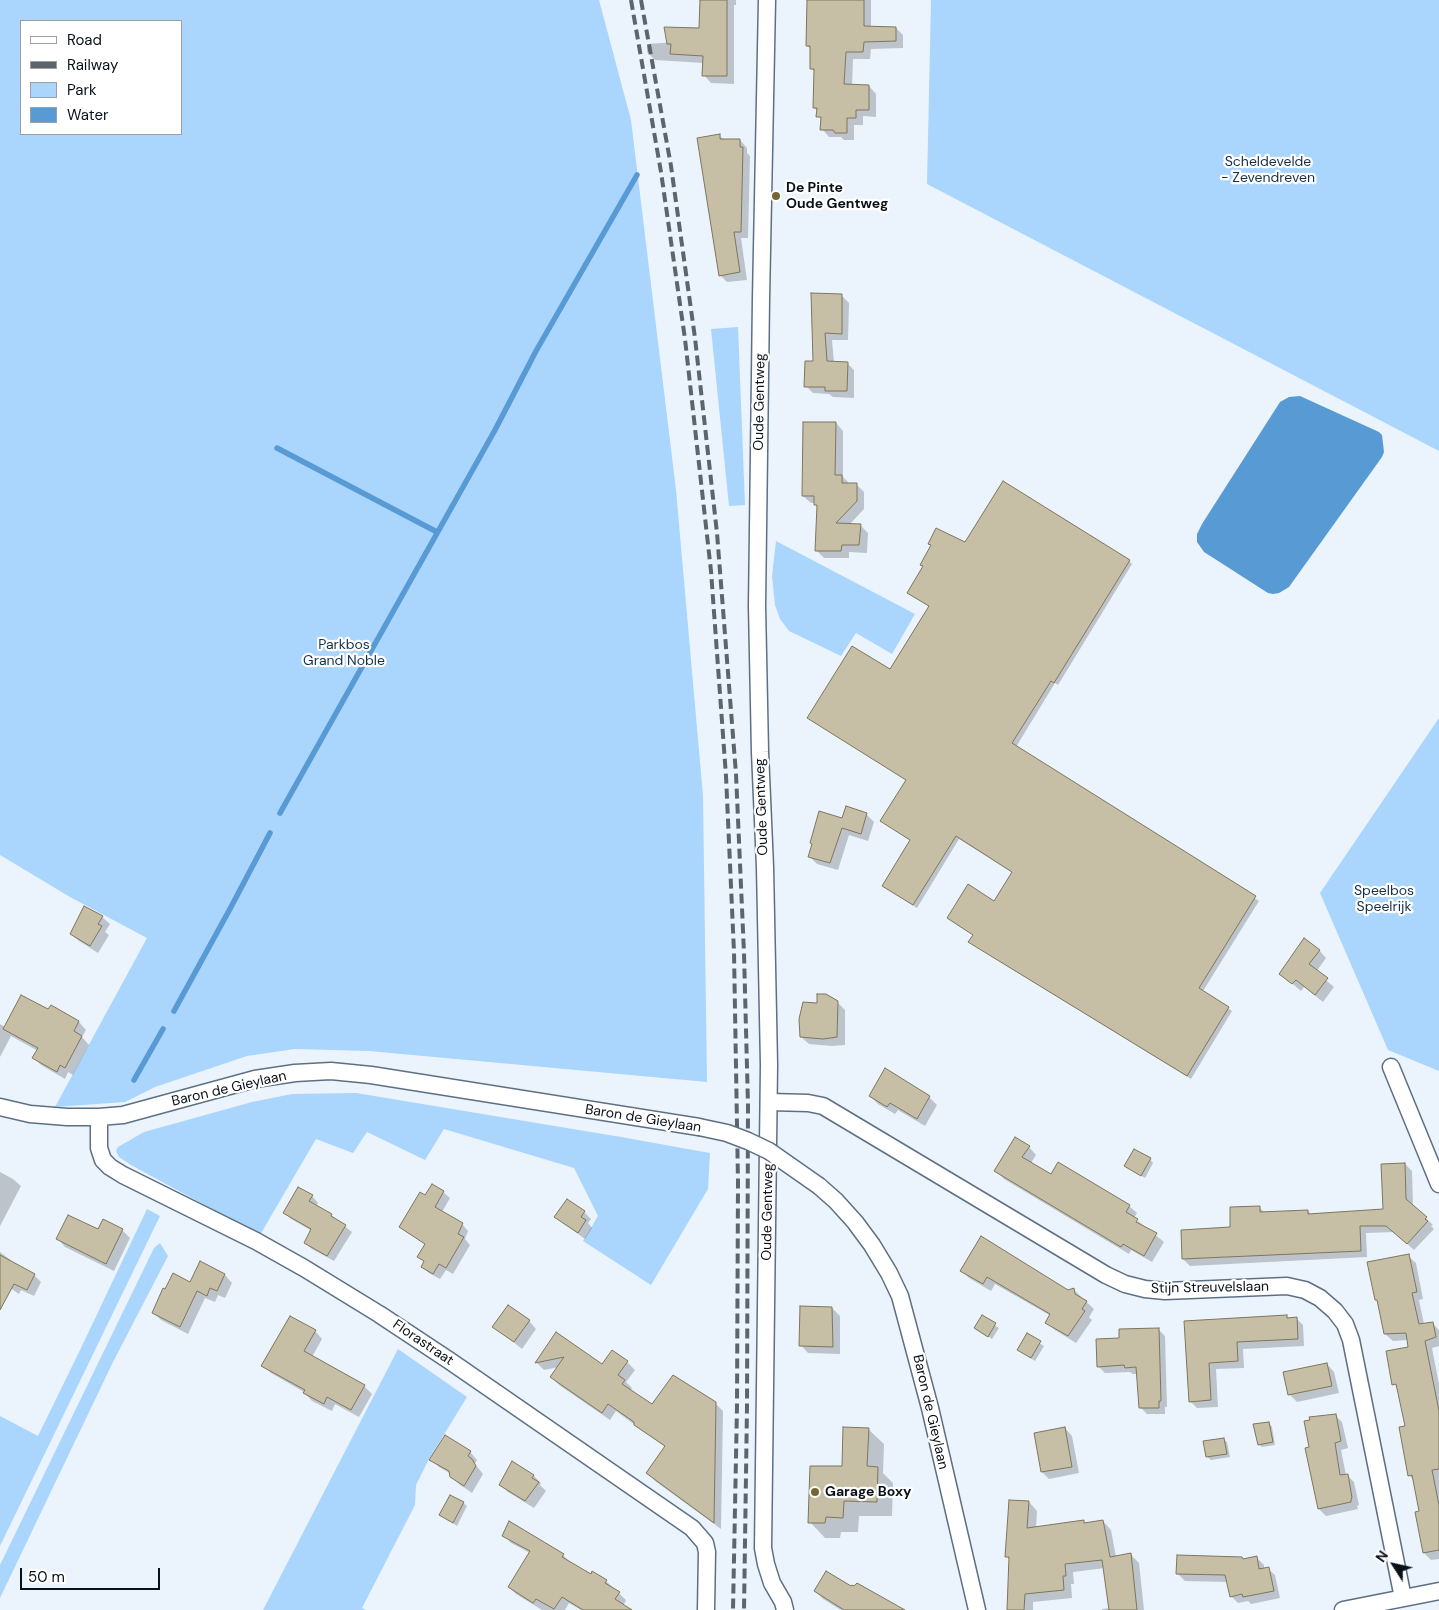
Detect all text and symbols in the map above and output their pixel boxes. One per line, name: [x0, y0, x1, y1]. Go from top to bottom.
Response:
legend: [20, 20, 182, 135]
text: Road: [67, 30, 102, 50]
text: Railway: [67, 55, 118, 75]
text: Park: [67, 80, 97, 100]
text: Water: [67, 105, 108, 125]
park label: Scheldevelde - Zevendreven: [1221, 154, 1315, 186]
place label: De Pinte Oude Gentweg: [786, 180, 888, 212]
marker: De Pinte Oude Gentweg: [770, 190, 782, 202]
street label: Oude Gentweg: [751, 353, 769, 451]
park label: Parkbos Grand Noble: [303, 637, 385, 670]
street label: Oude Gentweg: [752, 758, 772, 856]
park label: Speelbos Speelrijk: [1354, 883, 1414, 916]
street label: Baron de Gieylaan: [170, 1068, 288, 1110]
street label: Baron de Gieylaan: [584, 1102, 702, 1136]
street label: Oude Gentweg: [759, 1163, 777, 1261]
street label: Stijn Streuvelslaan: [1151, 1279, 1269, 1297]
street label: Florastraat: [389, 1317, 457, 1369]
street label: Baron de Gieylaan: [909, 1353, 951, 1471]
place label: Garage Boxy: [825, 1484, 911, 1500]
marker: Garage Boxy: [809, 1486, 821, 1498]
north arrow: [1369, 1540, 1419, 1590]
text: N: [1371, 1547, 1392, 1566]
scale bar: [22, 1558, 162, 1590]
text: 50 m: [28, 1567, 65, 1587]

